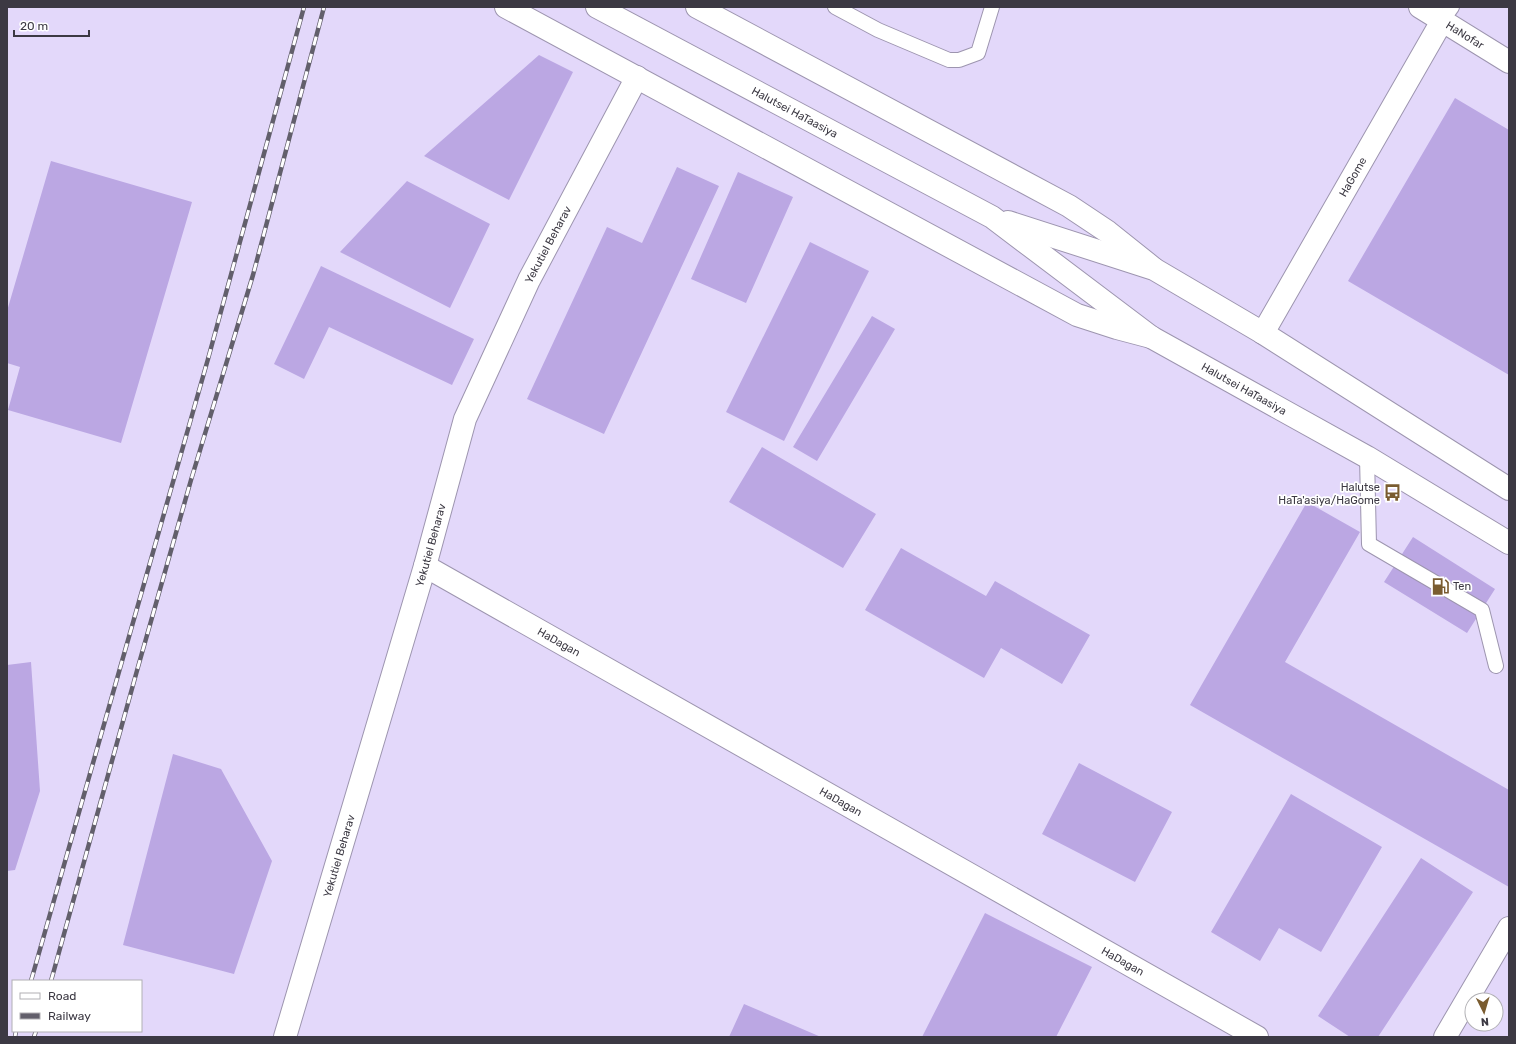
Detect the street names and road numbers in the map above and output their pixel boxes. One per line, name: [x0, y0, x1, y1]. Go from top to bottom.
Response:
street label: HaNofar: [1443, 19, 1487, 52]
street label: Halutsei HaTaasiya: [749, 84, 840, 141]
street label: HaGome: [1336, 155, 1370, 199]
street label: Yekutiel Beharav: [522, 204, 574, 286]
street label: Halutsei HaTaasiya: [1199, 360, 1289, 418]
street label: Yekutiel Beharav: [413, 502, 449, 588]
street label: HaDagan: [535, 625, 582, 660]
street label: HaDagan: [817, 785, 864, 819]
street label: Yekutiel Beharav: [321, 813, 358, 899]
street label: HaDagan: [1099, 944, 1146, 979]

